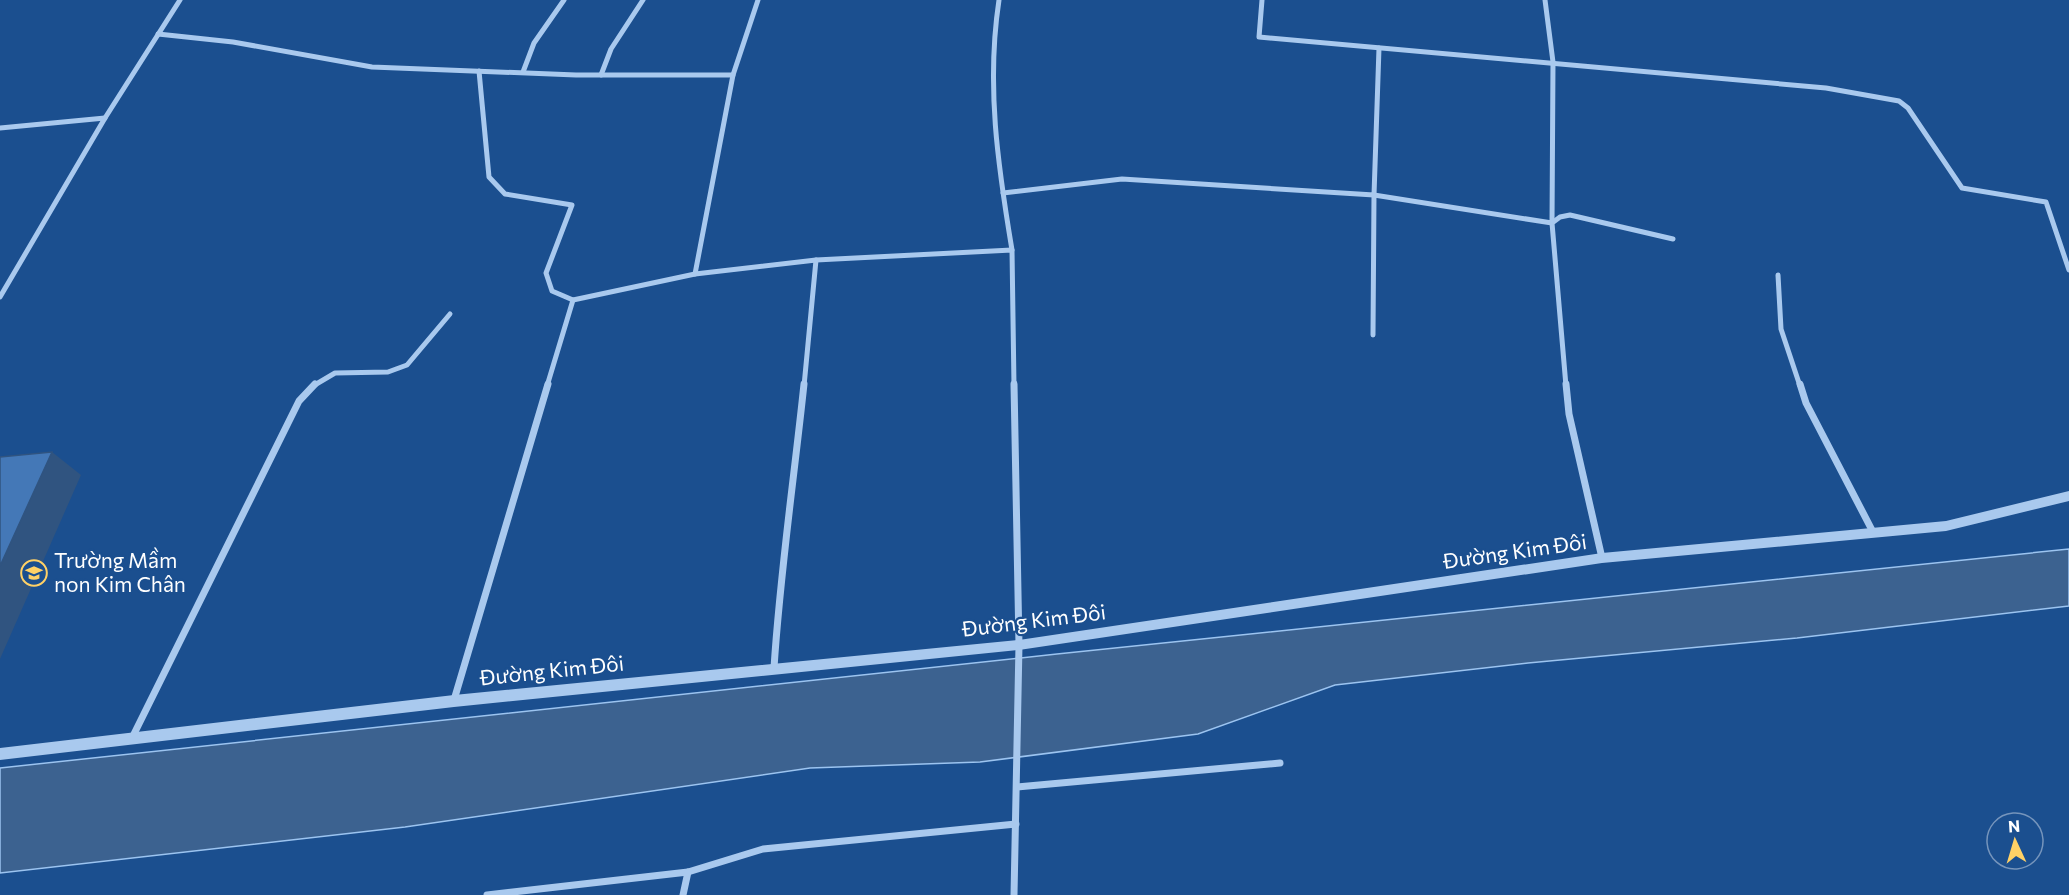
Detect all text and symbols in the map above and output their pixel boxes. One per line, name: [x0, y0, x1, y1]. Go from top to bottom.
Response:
street label: Đường Kim Đôi: [1440, 528, 1588, 573]
place label: Trường Mầm non Kim Chân: [54, 547, 186, 596]
school or university icon: Trường Mầm non Kim Chân: [19, 558, 49, 588]
street label: Đường Kim Đôi: [959, 598, 1107, 641]
street label: Đường Kim Đôi: [478, 650, 625, 690]
north arrow: [1985, 811, 2045, 871]
text: N: [2007, 816, 2021, 835]

